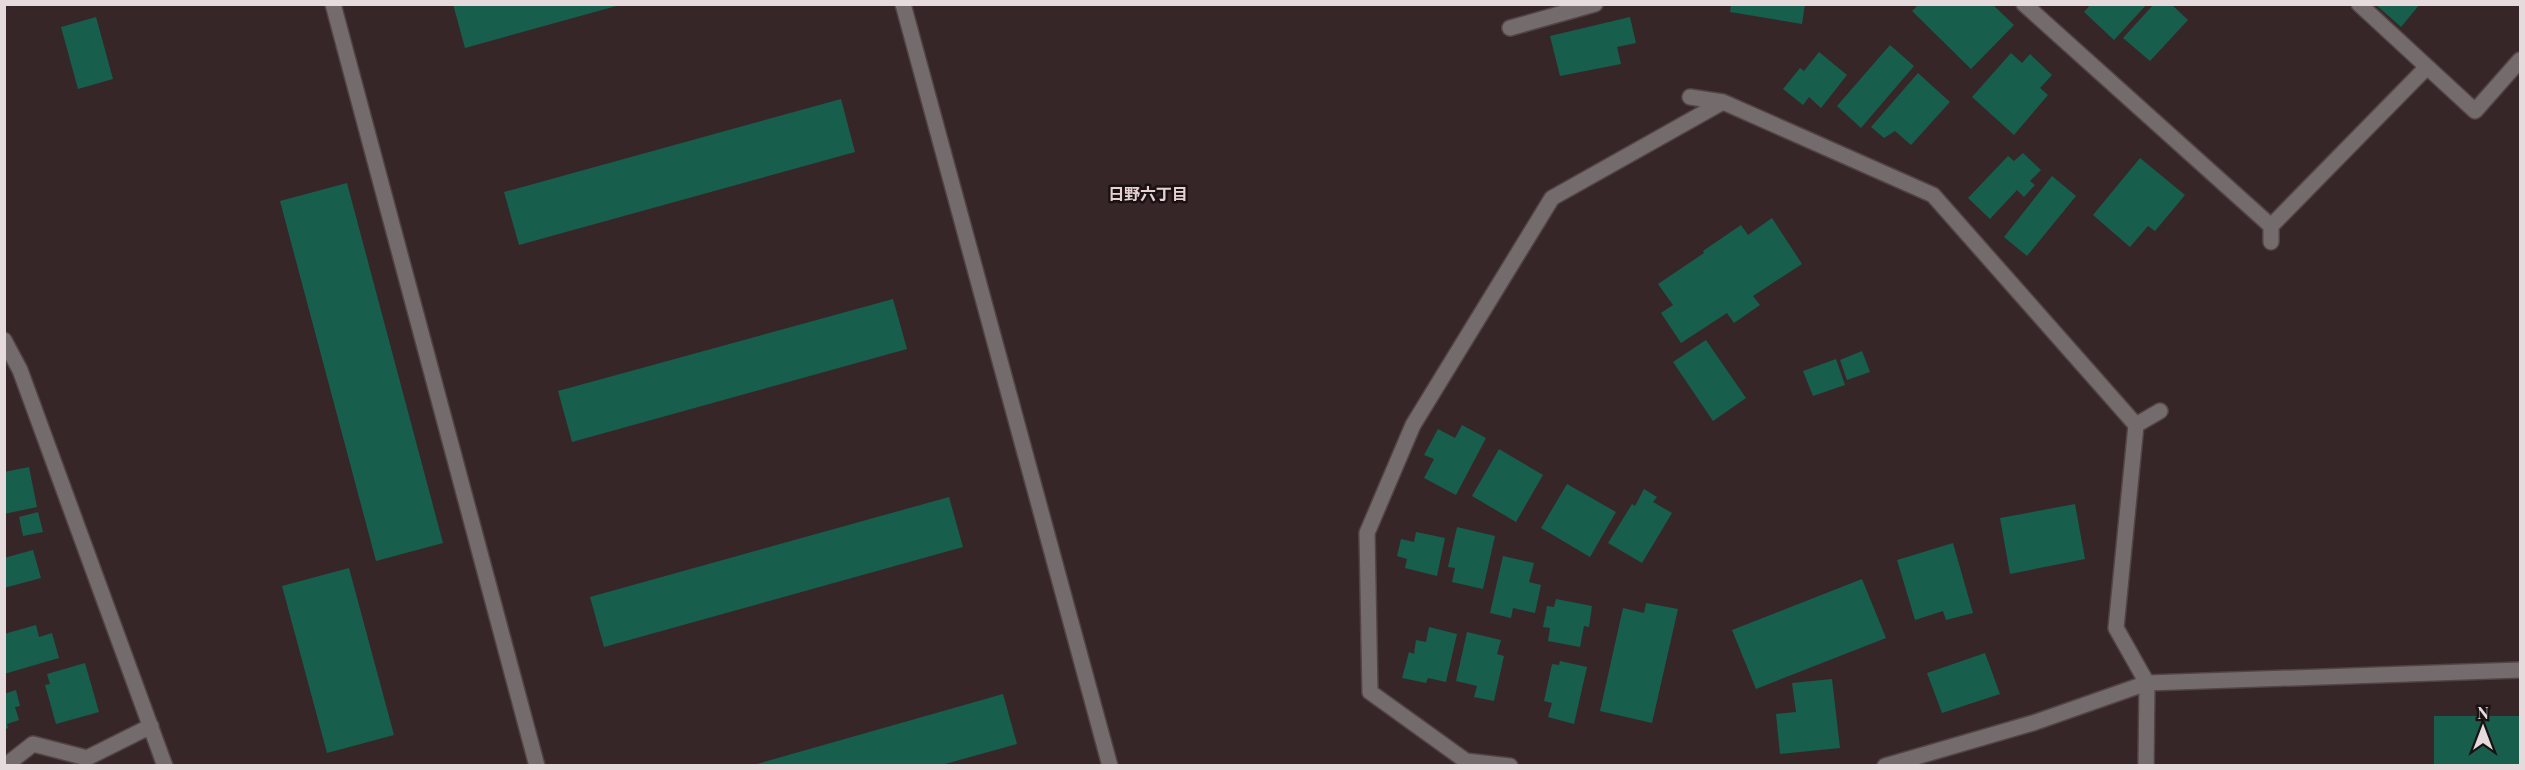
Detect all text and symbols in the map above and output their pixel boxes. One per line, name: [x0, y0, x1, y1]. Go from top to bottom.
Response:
district label: 日野六丁目: [1108, 183, 1188, 204]
north arrow: [2453, 698, 2513, 758]
text: N: [2477, 702, 2489, 723]

